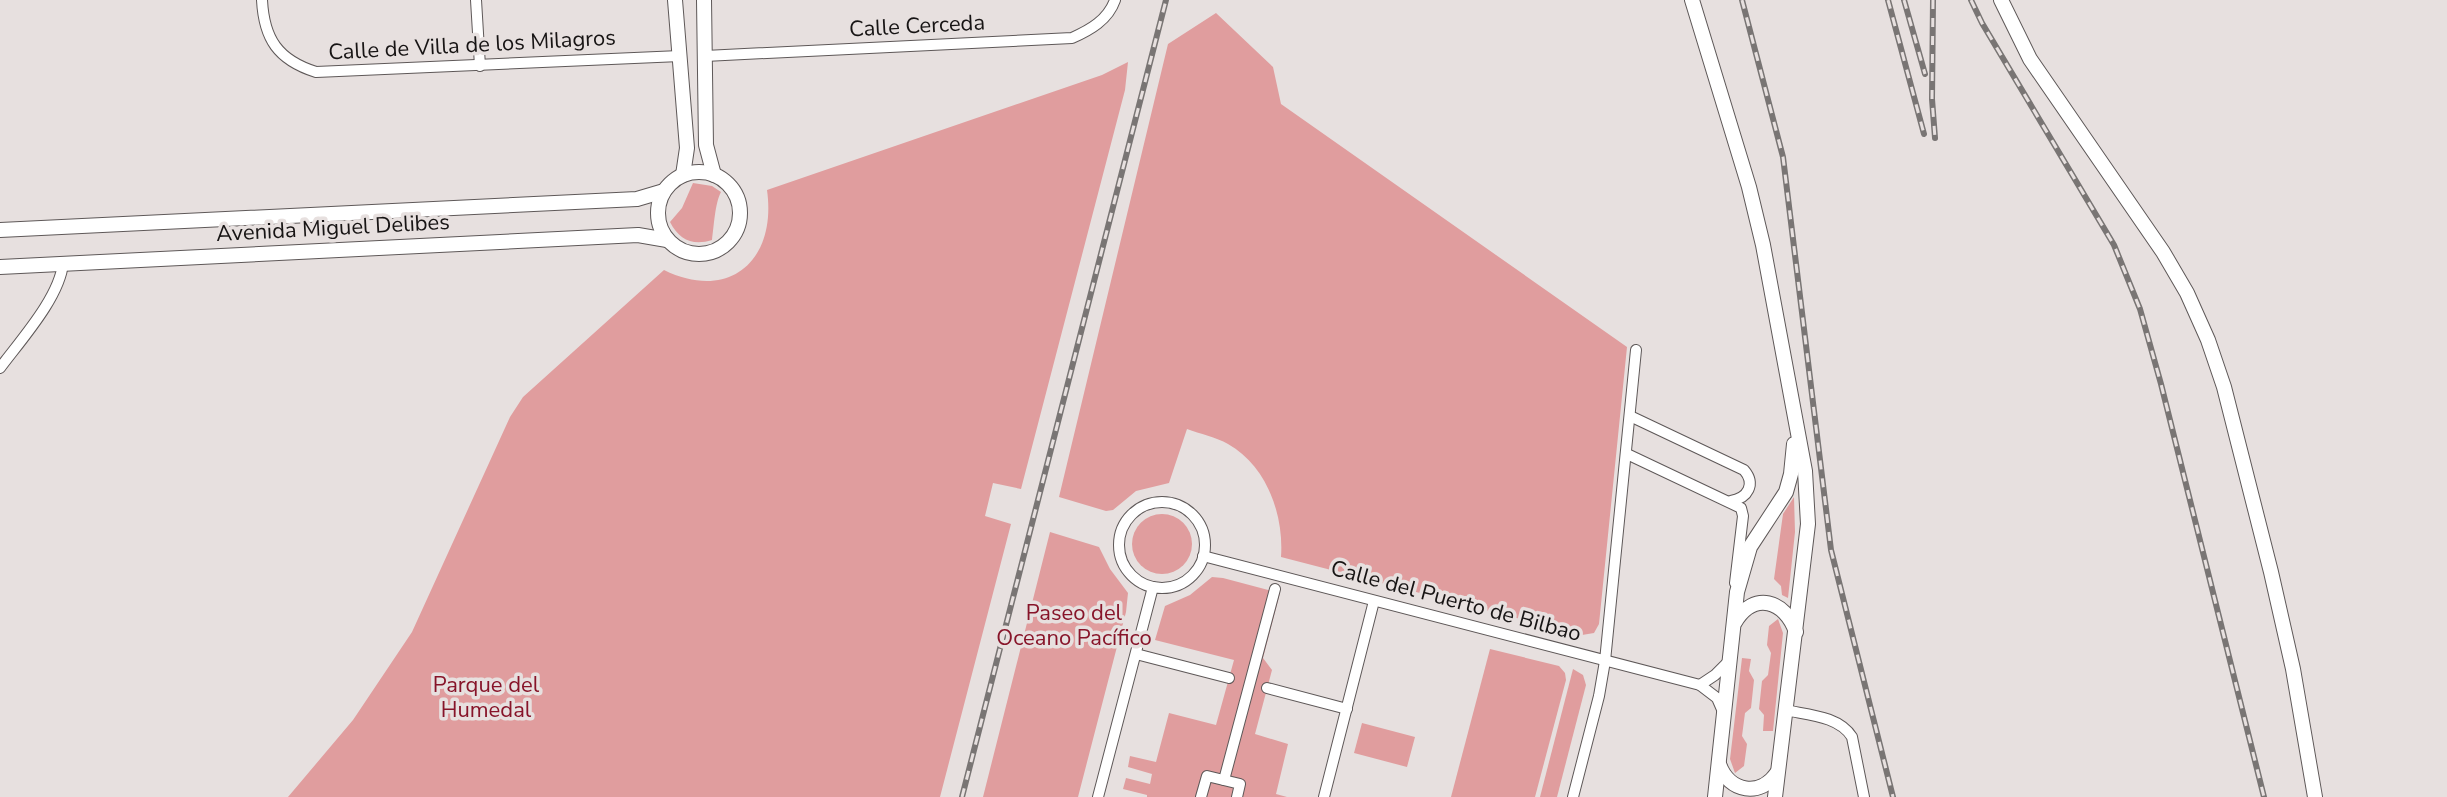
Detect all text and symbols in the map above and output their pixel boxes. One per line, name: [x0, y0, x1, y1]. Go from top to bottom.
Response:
street label: Calle Cerceda: [848, 7, 986, 45]
street label: Calle de Villa de los Milagros: [328, 22, 616, 68]
street label: Avenida Miguel Delibes: [215, 207, 451, 249]
street label: Calle del Puerto de Bilbao: [1327, 553, 1585, 649]
park label: Paseo del Oceano Pacífico: [996, 598, 1152, 653]
park label: Parque del Humedal: [433, 670, 540, 725]

